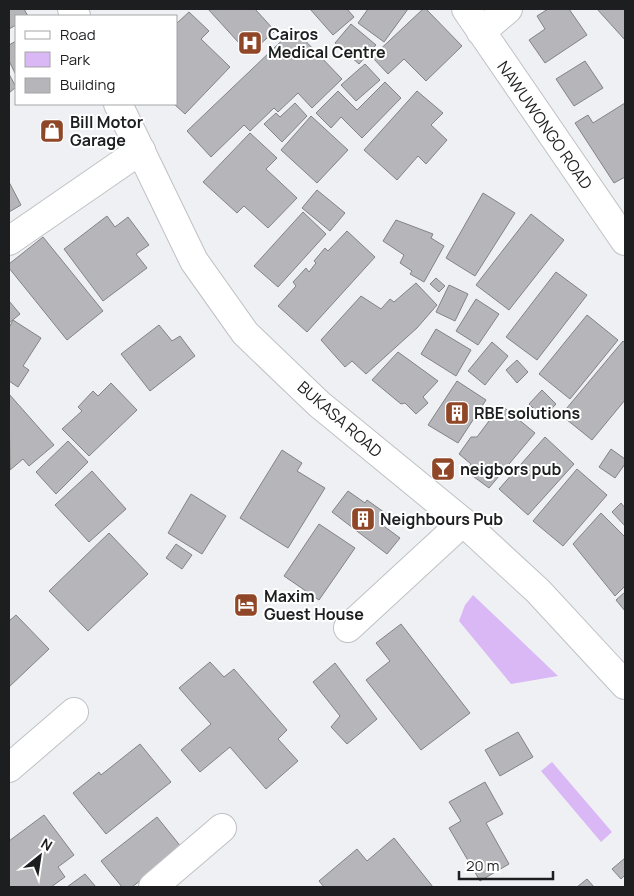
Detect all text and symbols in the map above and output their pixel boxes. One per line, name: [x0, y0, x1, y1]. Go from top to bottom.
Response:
legend: [15, 15, 178, 105]
place label: Cairos Medical Centre: [268, 23, 386, 63]
text: Road: [60, 24, 96, 45]
hospital icon: Cairos Medical Centre: [237, 30, 263, 56]
text: Park: [60, 49, 90, 70]
street label: NAWUWONGO ROAD: [493, 57, 598, 194]
text: Building: [60, 74, 115, 95]
place label: Bill Motor Garage: [70, 111, 143, 151]
shop icon: Bill Motor Garage: [39, 118, 65, 144]
street label: BUKASA ROAD: [293, 376, 387, 462]
building icon: RBE solutions: [444, 400, 470, 426]
place label: RBE solutions: [474, 402, 581, 424]
bar icon: neigbors pub: [430, 456, 456, 482]
place label: neigbors pub: [460, 458, 561, 480]
building icon: Neighbours Pub: [350, 506, 376, 532]
place label: Neighbours Pub: [380, 508, 503, 530]
place label: Maxim Guest House: [264, 585, 364, 625]
hotel icon: Maxim Guest House: [233, 592, 259, 618]
north arrow: [15, 831, 65, 881]
text: N: [38, 834, 56, 855]
scale bar: [459, 848, 553, 880]
text: 20 m: [466, 855, 499, 876]

